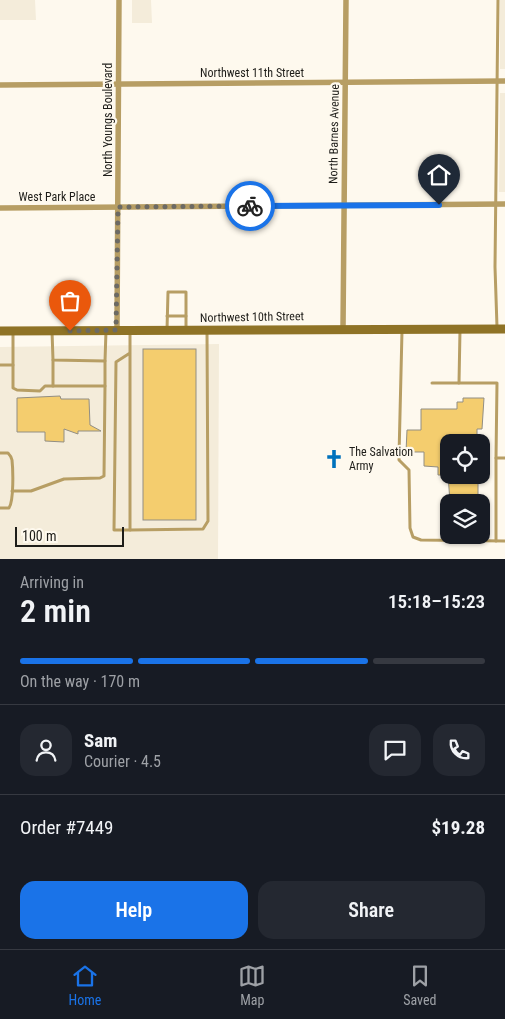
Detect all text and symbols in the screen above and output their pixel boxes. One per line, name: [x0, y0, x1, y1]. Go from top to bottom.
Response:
street label: North Youngs Boulevard: [101, 63, 115, 177]
street label: Northwest 11th Street: [200, 66, 304, 80]
street label: North Barnes Avenue: [326, 84, 342, 184]
pin: [418, 154, 460, 205]
icon: home: [425, 161, 453, 189]
courier: [225, 181, 275, 231]
street label: West Park Place: [19, 190, 96, 204]
icon: bike: [236, 192, 264, 220]
pin: [49, 280, 91, 331]
icon: bag: [56, 287, 84, 315]
street label: Northwest 10th Street: [200, 309, 305, 325]
map controls: [440, 434, 490, 544]
button: locate: [440, 434, 490, 484]
place label: The Salvation Army: [349, 445, 413, 473]
church icon: The Salvation Army: [323, 448, 345, 470]
button: layers: [440, 494, 490, 544]
scale bar: [15, 524, 124, 547]
text: 100 m: [22, 528, 57, 544]
text: Arriving in: [20, 573, 84, 592]
text: 15:18–15:23: [388, 590, 485, 613]
text: 2 min: [20, 592, 91, 630]
text: On the way · 170 m: [20, 672, 140, 691]
button: person: [20, 724, 72, 776]
button: chat: [369, 724, 421, 776]
button: phone: [433, 724, 485, 776]
text: Sam: [84, 729, 117, 752]
text: Courier · 4.5: [84, 752, 161, 771]
text: Order #7449: [20, 816, 113, 839]
text: $19.28: [431, 816, 485, 839]
button: Help: [20, 881, 248, 939]
button: Share: [258, 881, 485, 939]
tab: Home: [68, 962, 101, 1008]
tab: Map: [238, 962, 266, 1008]
tab: Saved: [403, 962, 437, 1008]

